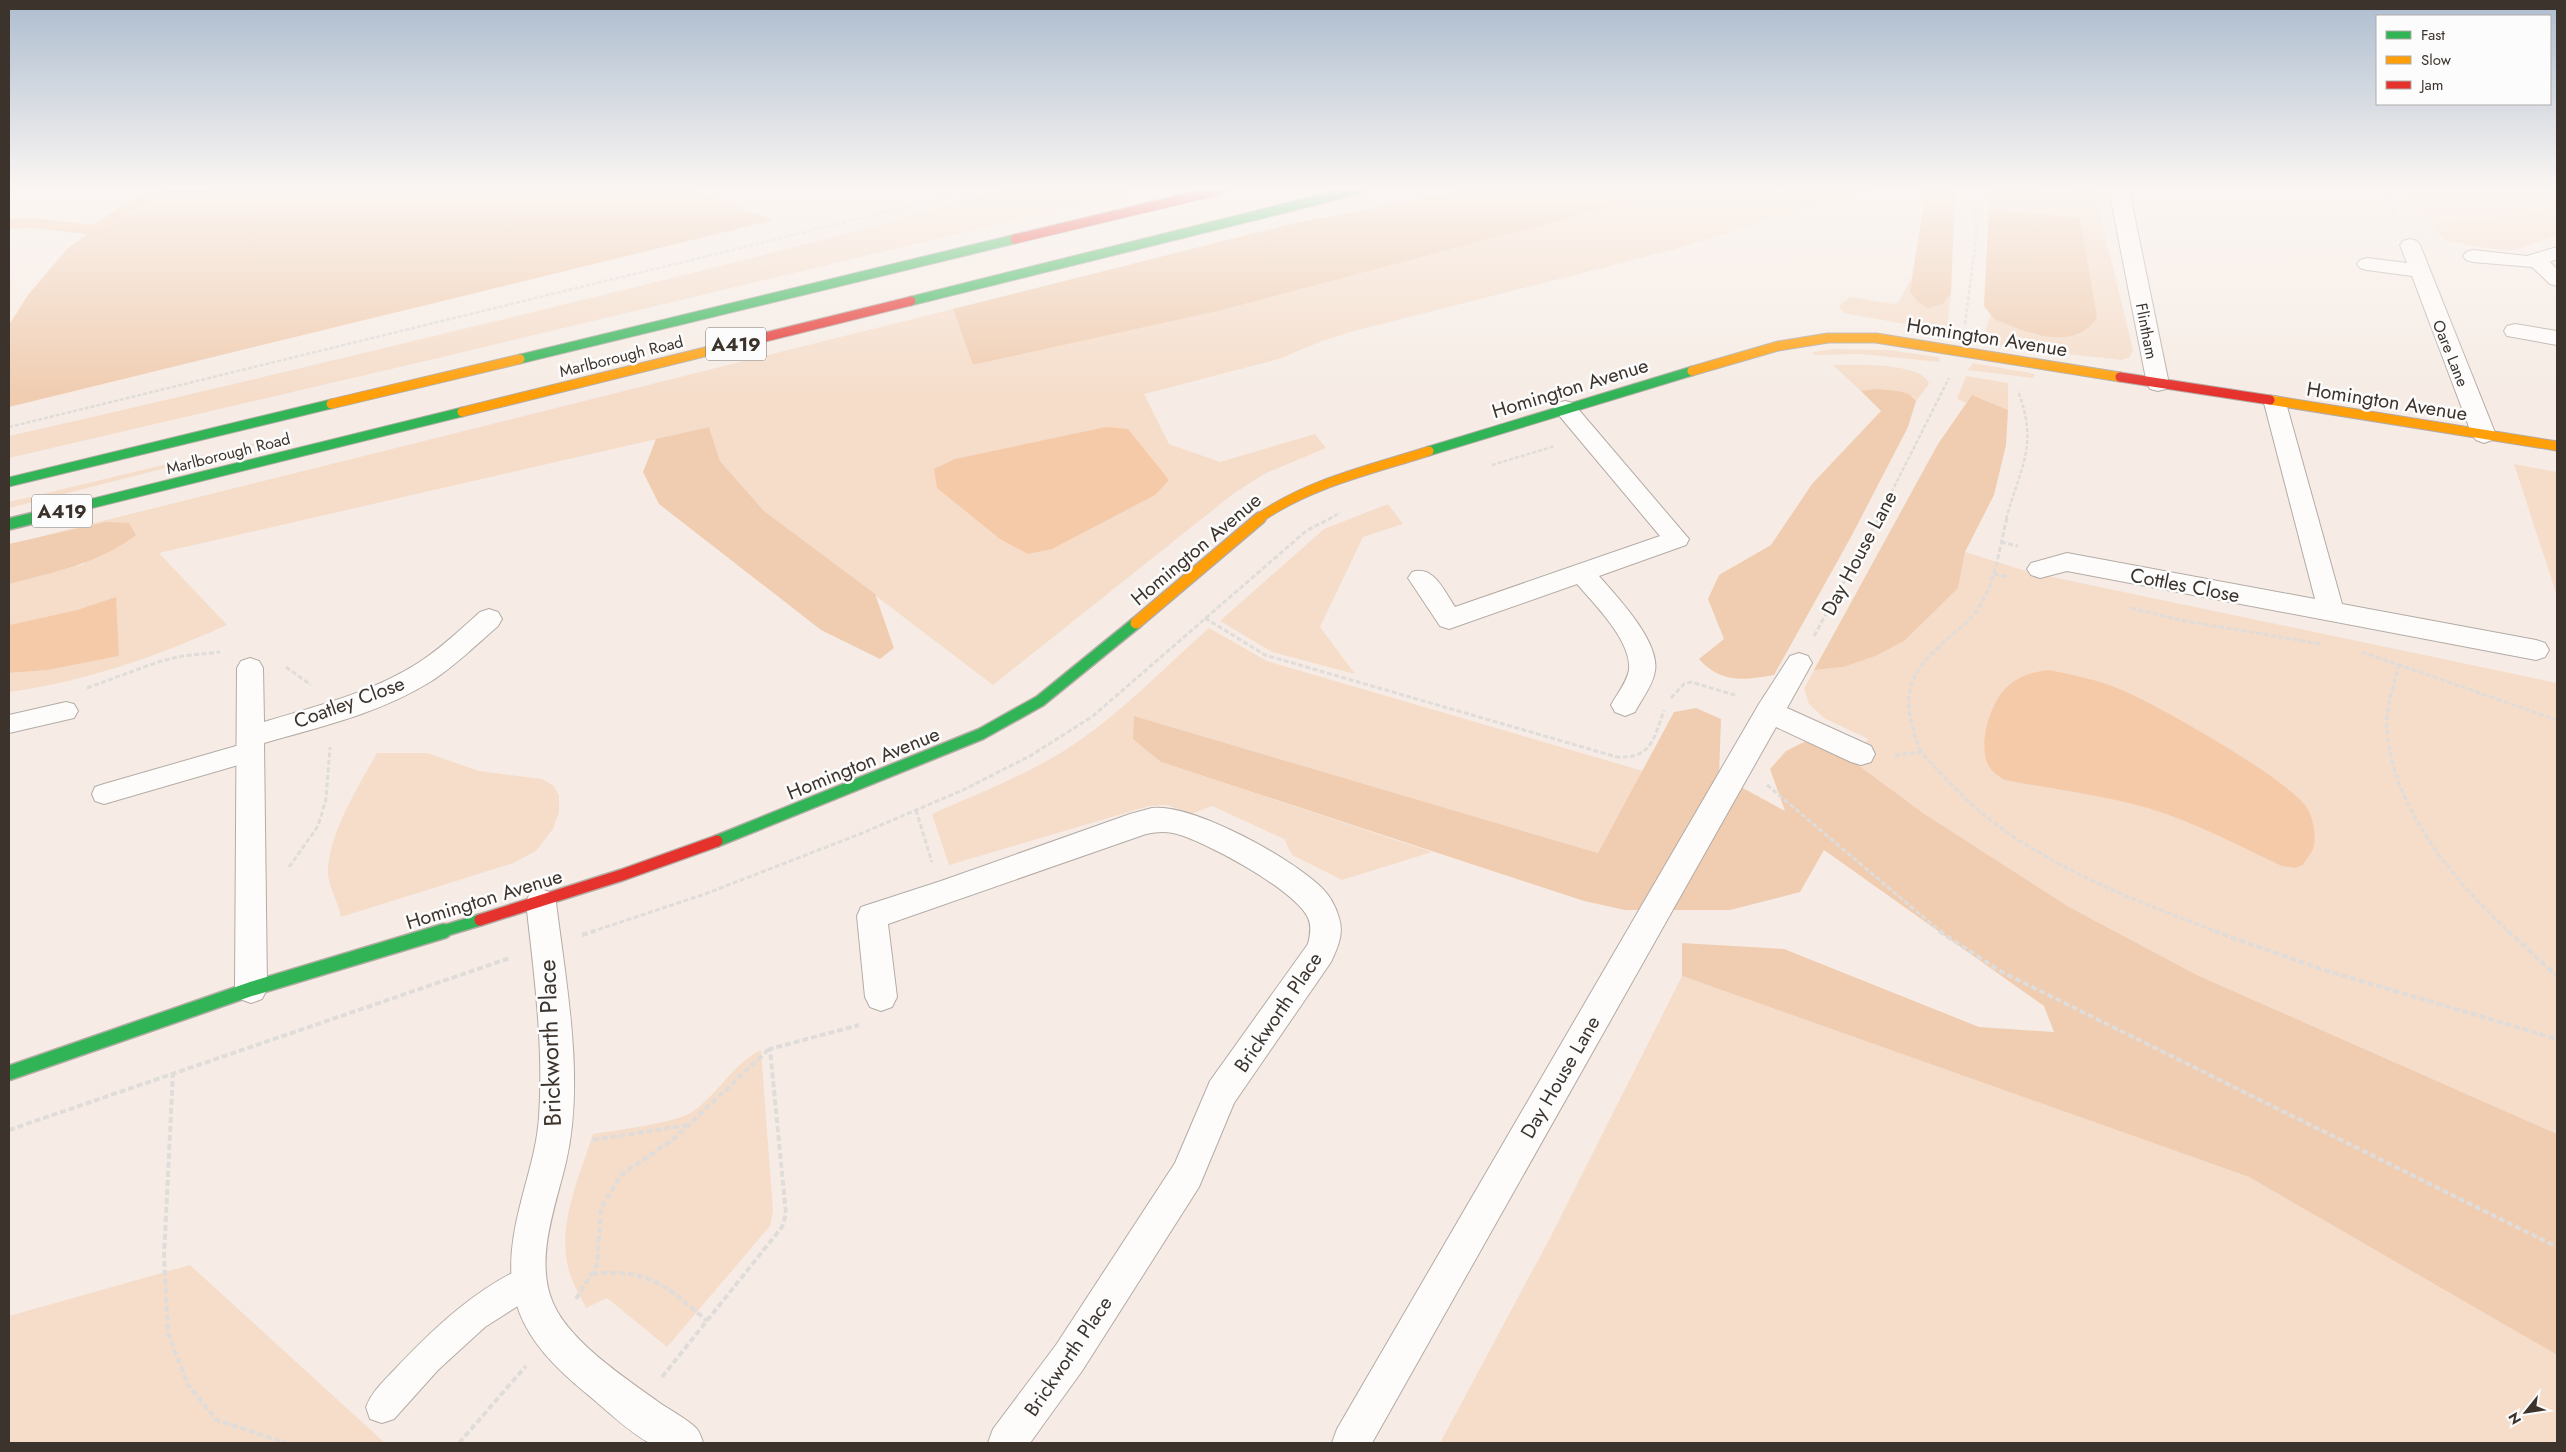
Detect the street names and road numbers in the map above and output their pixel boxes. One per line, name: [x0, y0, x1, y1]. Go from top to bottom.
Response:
street label: Flintham: [2130, 301, 2163, 361]
street label: Homington Avenue: [1904, 310, 2069, 365]
street label: Oare Lane: [2427, 316, 2474, 390]
road number: A419: [706, 328, 766, 360]
street label: Marlborough Road: [557, 330, 685, 383]
street label: Homington Avenue: [1488, 351, 1652, 426]
street label: Homington Avenue: [2304, 374, 2469, 429]
street label: Marlborough Road: [164, 427, 292, 480]
street label: Homington Avenue: [1125, 486, 1268, 613]
street label: Day House Lane: [1814, 486, 1905, 621]
road number: A419: [32, 494, 92, 528]
street label: Cottles Close: [2128, 561, 2242, 610]
street label: Coatley Close: [290, 669, 409, 736]
street label: Homington Avenue: [782, 720, 944, 807]
street label: Homington Avenue: [402, 862, 566, 937]
street label: Brickworth Place: [1227, 946, 1329, 1078]
street label: Brickworth Place: [529, 959, 570, 1127]
street label: Day House Lane: [1514, 1010, 1607, 1144]
street label: Brickworth Place: [1017, 1290, 1119, 1422]

